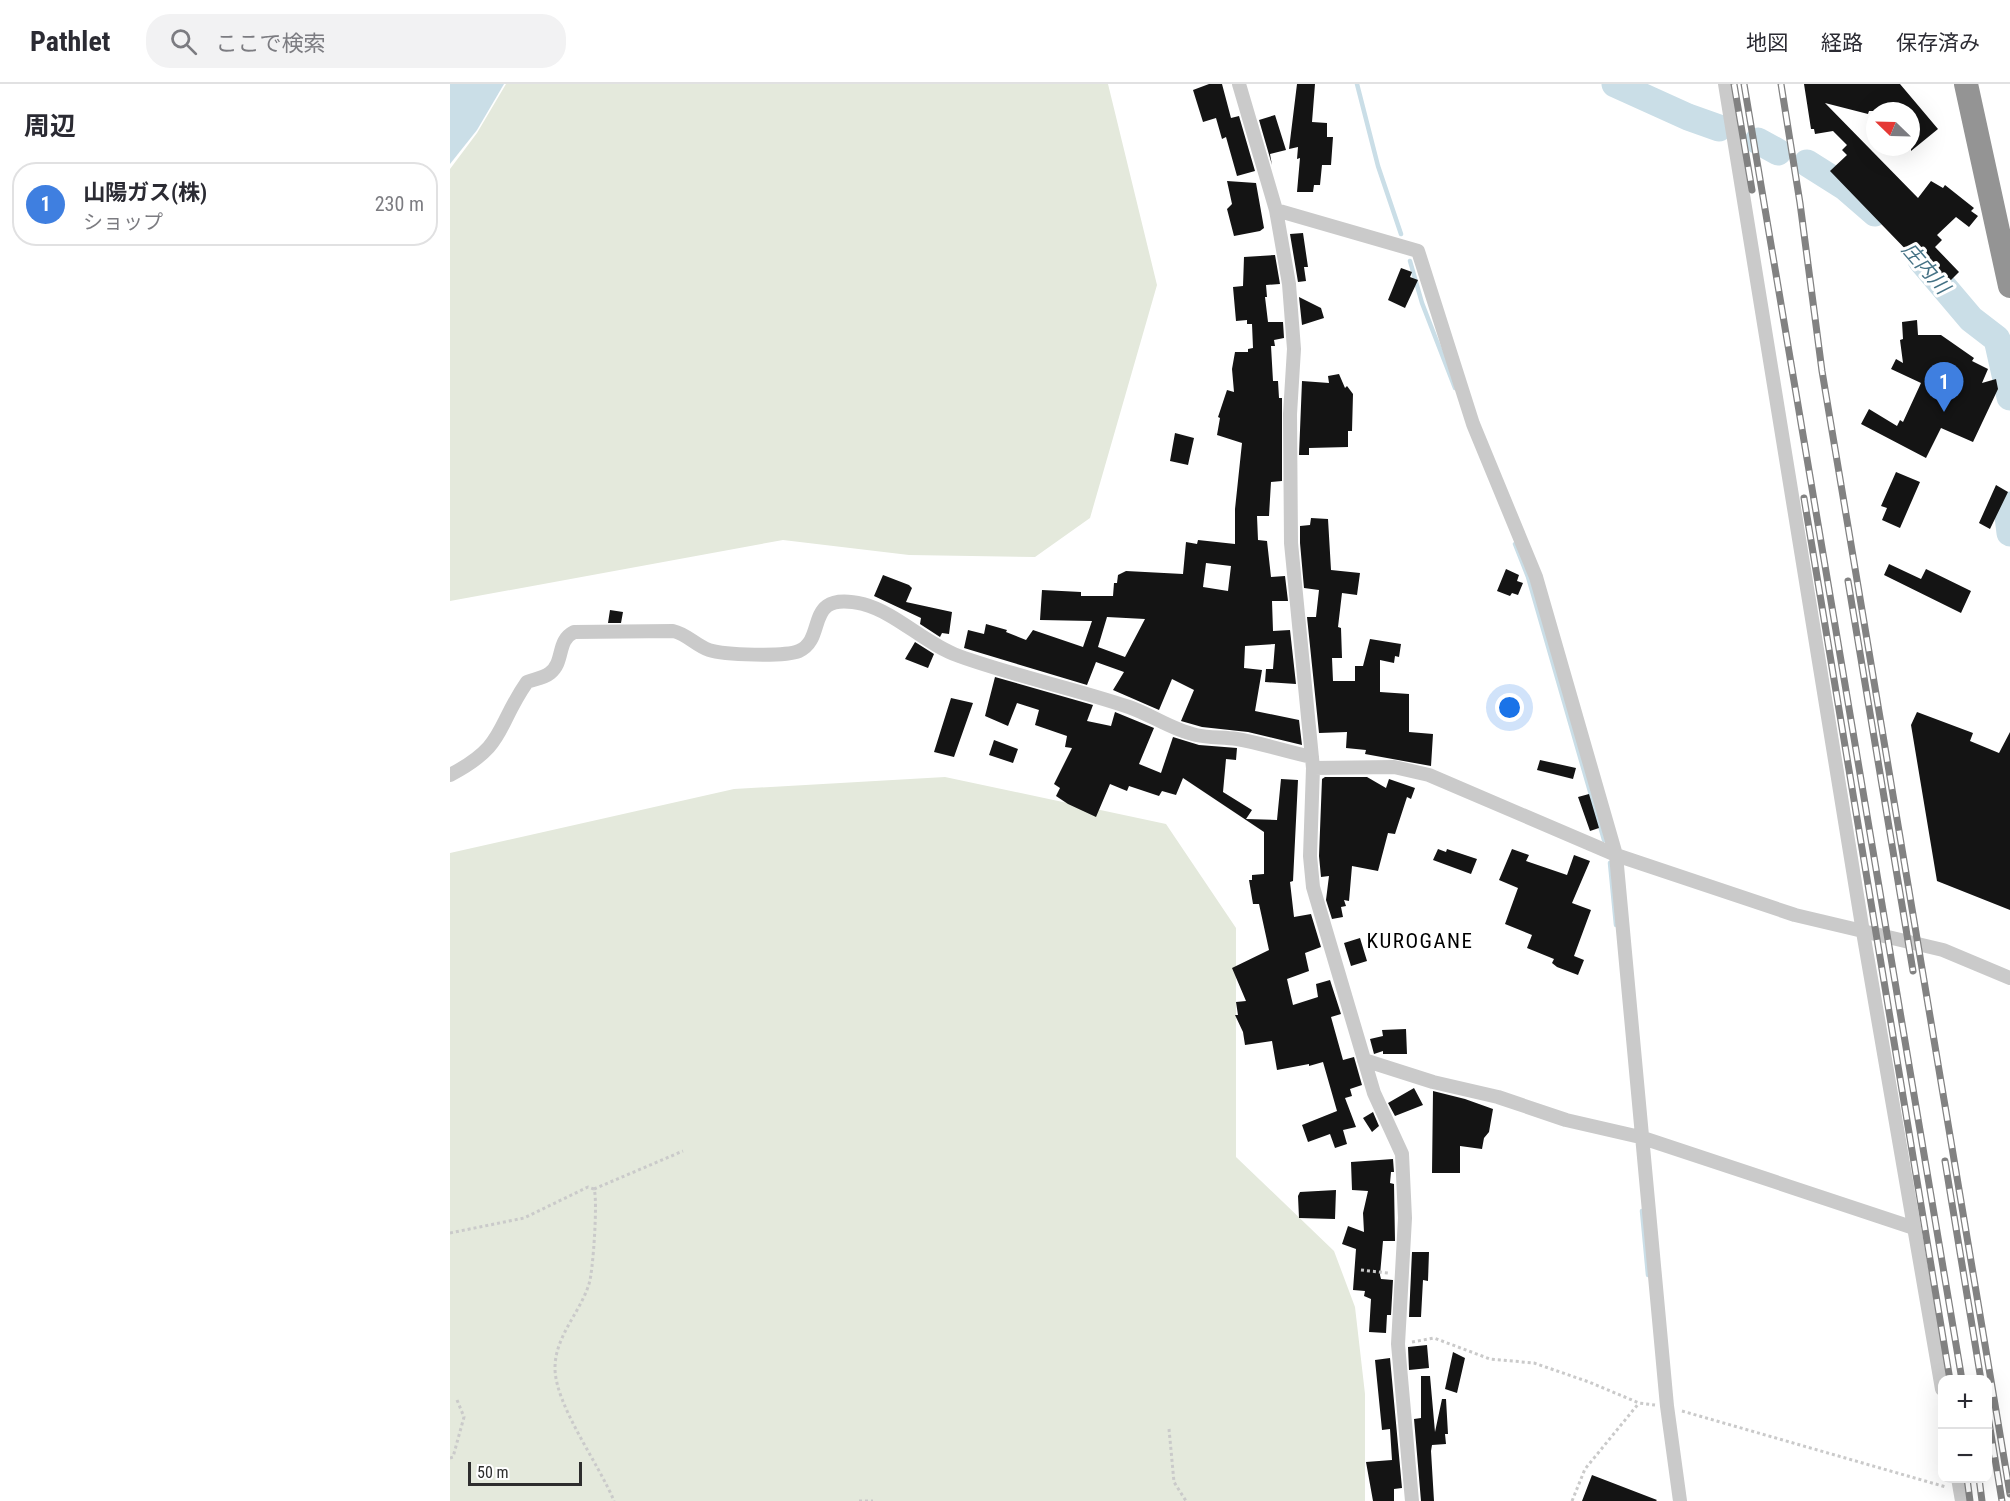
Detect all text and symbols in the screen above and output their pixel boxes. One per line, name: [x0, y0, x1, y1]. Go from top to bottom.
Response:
search box: [146, 14, 566, 68]
text: Pathlet: [30, 25, 110, 58]
icon: search: [167, 25, 200, 58]
text: ここで検索: [215, 31, 325, 56]
text: 地図: [1746, 31, 1788, 55]
text: 経路: [1821, 31, 1863, 55]
text: 保存済み: [1896, 31, 1980, 55]
north arrow: [1866, 102, 1920, 156]
text: 周辺: [24, 111, 76, 141]
text: 山陽ガス(株): [83, 180, 207, 205]
text: 1: [40, 192, 51, 216]
text: 230 m: [375, 192, 424, 216]
text: ショップ: [83, 210, 163, 234]
water label: 庄内川: [1897, 237, 1956, 300]
pin: 1: [1924, 362, 1964, 412]
your location: [1495, 693, 1524, 722]
district label: KUROGANE: [1367, 929, 1473, 953]
map controls: [1938, 1375, 1992, 1483]
button: +: [1938, 1375, 1992, 1429]
button: −: [1938, 1429, 1992, 1483]
scale bar: [468, 1459, 582, 1486]
text: 50 m: [477, 1463, 509, 1482]

